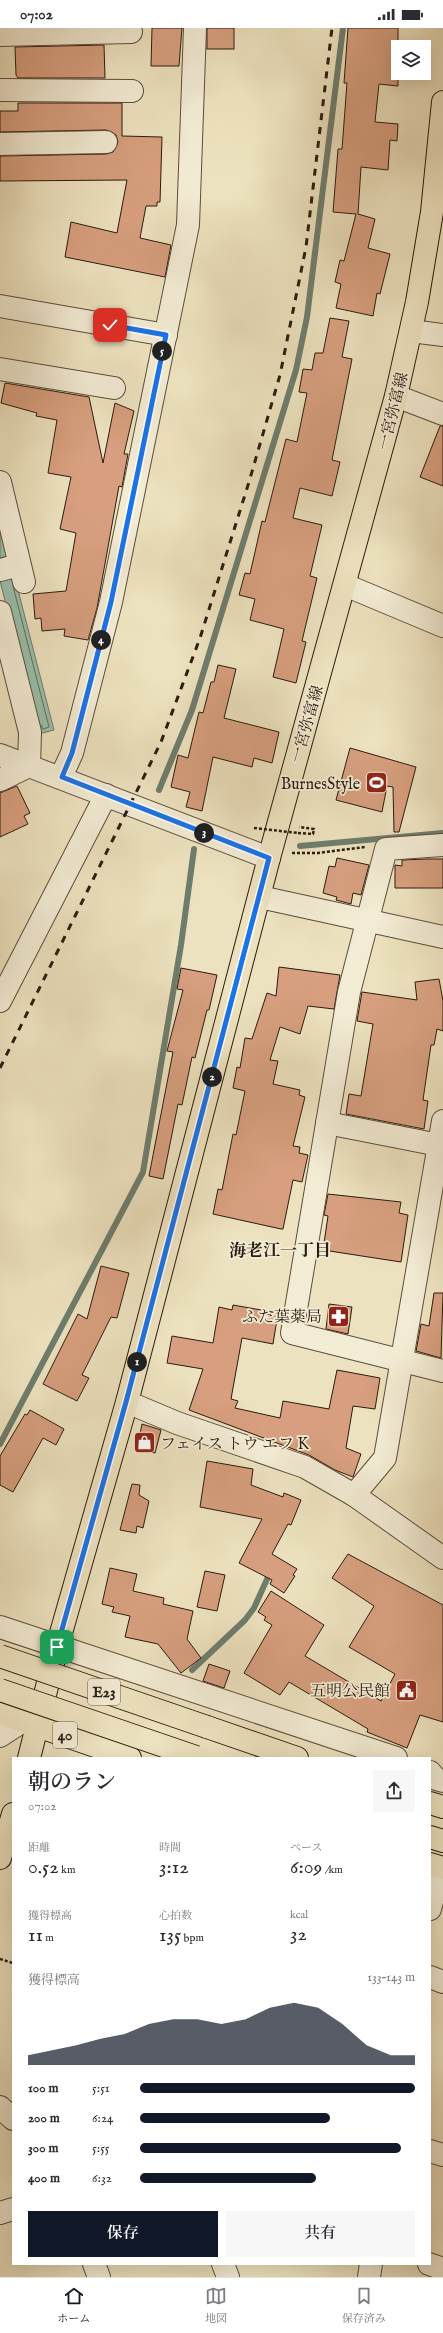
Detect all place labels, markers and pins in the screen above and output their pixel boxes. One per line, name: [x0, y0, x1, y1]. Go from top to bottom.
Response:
pin: [93, 308, 127, 342]
pin: 5: [152, 341, 172, 361]
pin: 4: [91, 630, 111, 650]
sports icon: BurnesStyle: [363, 770, 389, 796]
place label: BurnesStyle: [281, 775, 360, 795]
pin: 3: [194, 823, 214, 843]
pin: 2: [202, 1067, 222, 1087]
pharmacy icon: ふた葉薬局: [325, 1303, 351, 1329]
place label: ふた葉薬局: [242, 1308, 322, 1328]
pin: 1: [127, 1352, 147, 1372]
shop icon: フェイス トウ エフ K: [131, 1430, 157, 1456]
place label: フェイス トウ エフ K: [160, 1435, 310, 1455]
pin: [40, 1630, 74, 1664]
public building icon: 五明公民館: [393, 1677, 419, 1703]
place label: 五明公民館: [310, 1682, 390, 1702]

